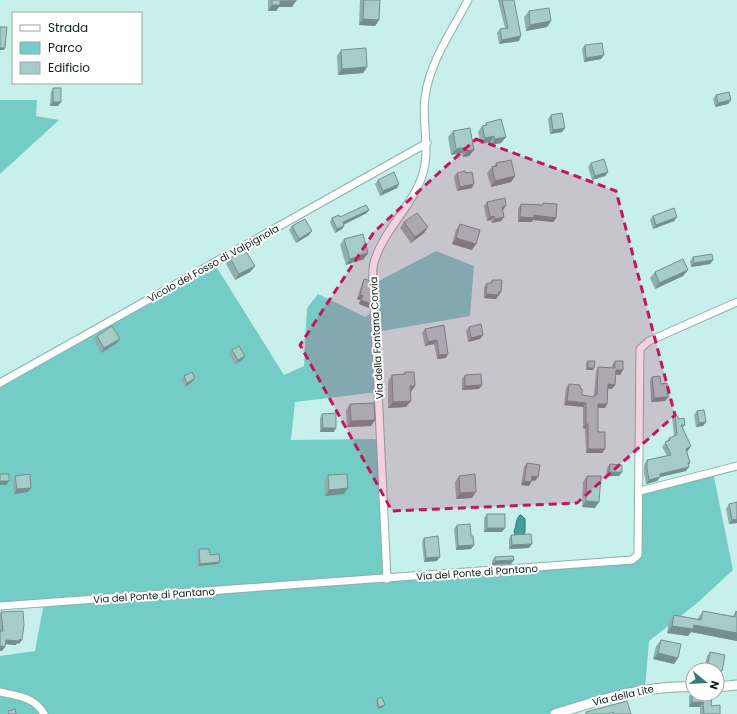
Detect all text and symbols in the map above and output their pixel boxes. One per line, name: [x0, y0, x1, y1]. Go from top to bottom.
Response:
legend: [12, 12, 142, 84]
text: Strada: [48, 19, 88, 36]
text: Parco: [48, 39, 83, 56]
text: Edificio: [48, 59, 90, 76]
street label: Vicolo del Fosso di Valpignola: [145, 221, 282, 306]
street label: Via della Fontana Corvia: [366, 276, 387, 400]
street label: Via del Ponte di Pantano: [416, 561, 538, 584]
street label: Via del Ponte di Pantano: [93, 584, 215, 607]
north arrow: [685, 662, 725, 702]
text: N: [706, 679, 723, 692]
street label: Via della Lite: [591, 681, 655, 710]

